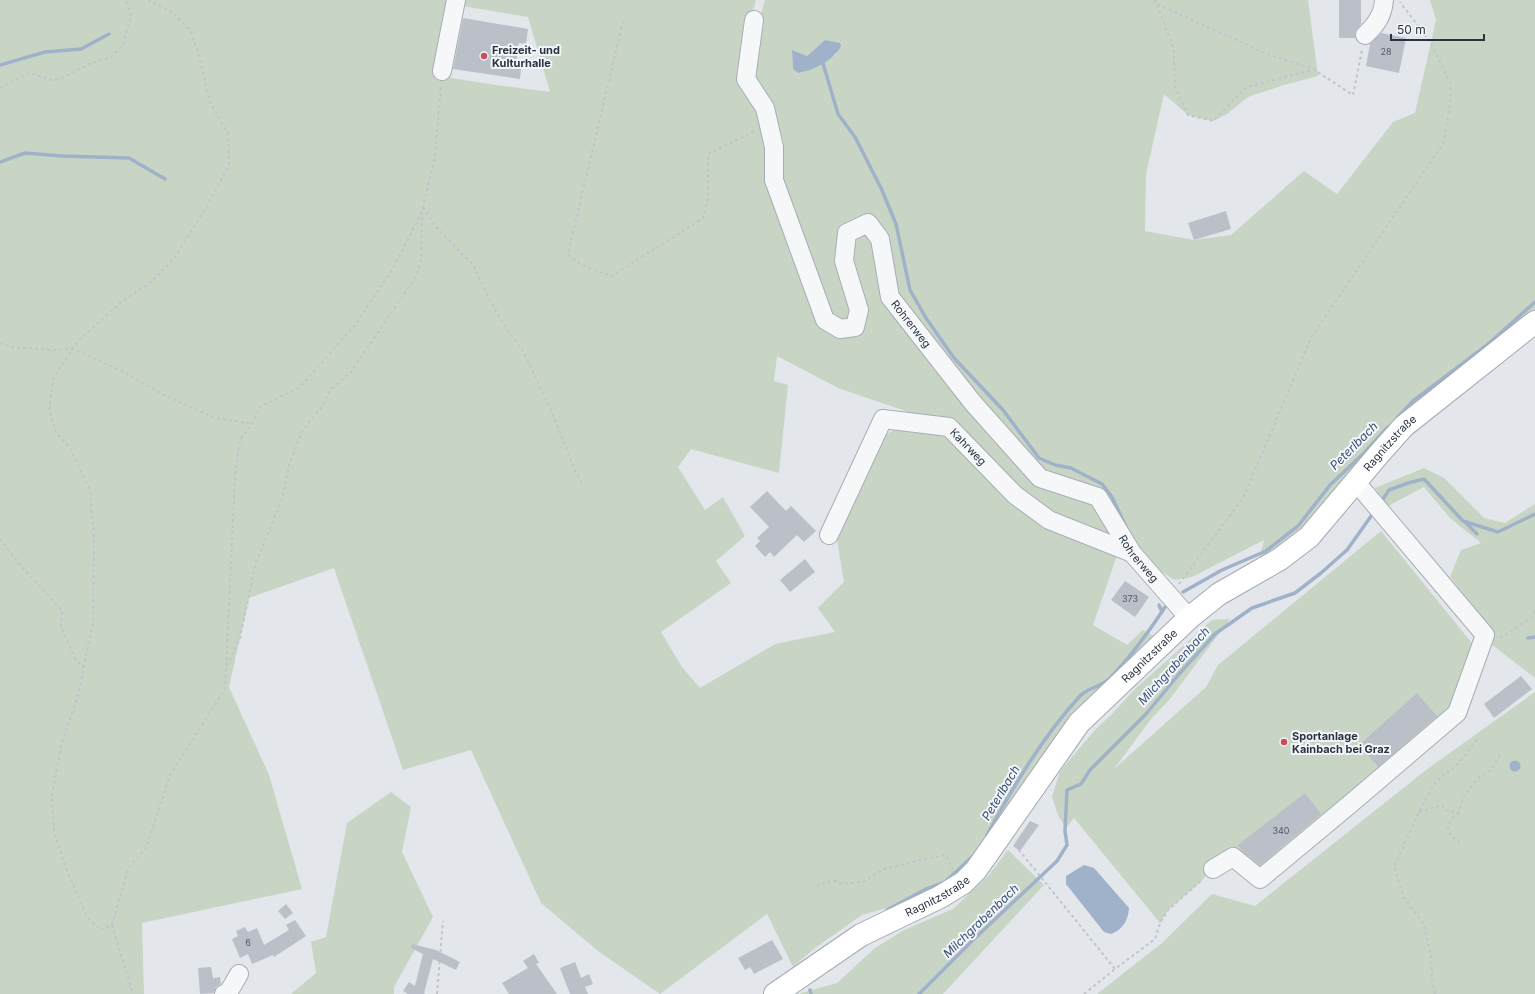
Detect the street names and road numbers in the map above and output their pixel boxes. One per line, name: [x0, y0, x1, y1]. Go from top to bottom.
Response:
street label: Rohrerweg: [888, 297, 934, 351]
street label: Ragnitzstraße: [1360, 412, 1419, 474]
street label: Kahrweg: [947, 425, 989, 468]
street label: Rohrerweg: [1116, 532, 1161, 585]
street label: Ragnitzstraße: [1119, 626, 1180, 686]
street label: Ragnitzstraße: [903, 873, 973, 920]

